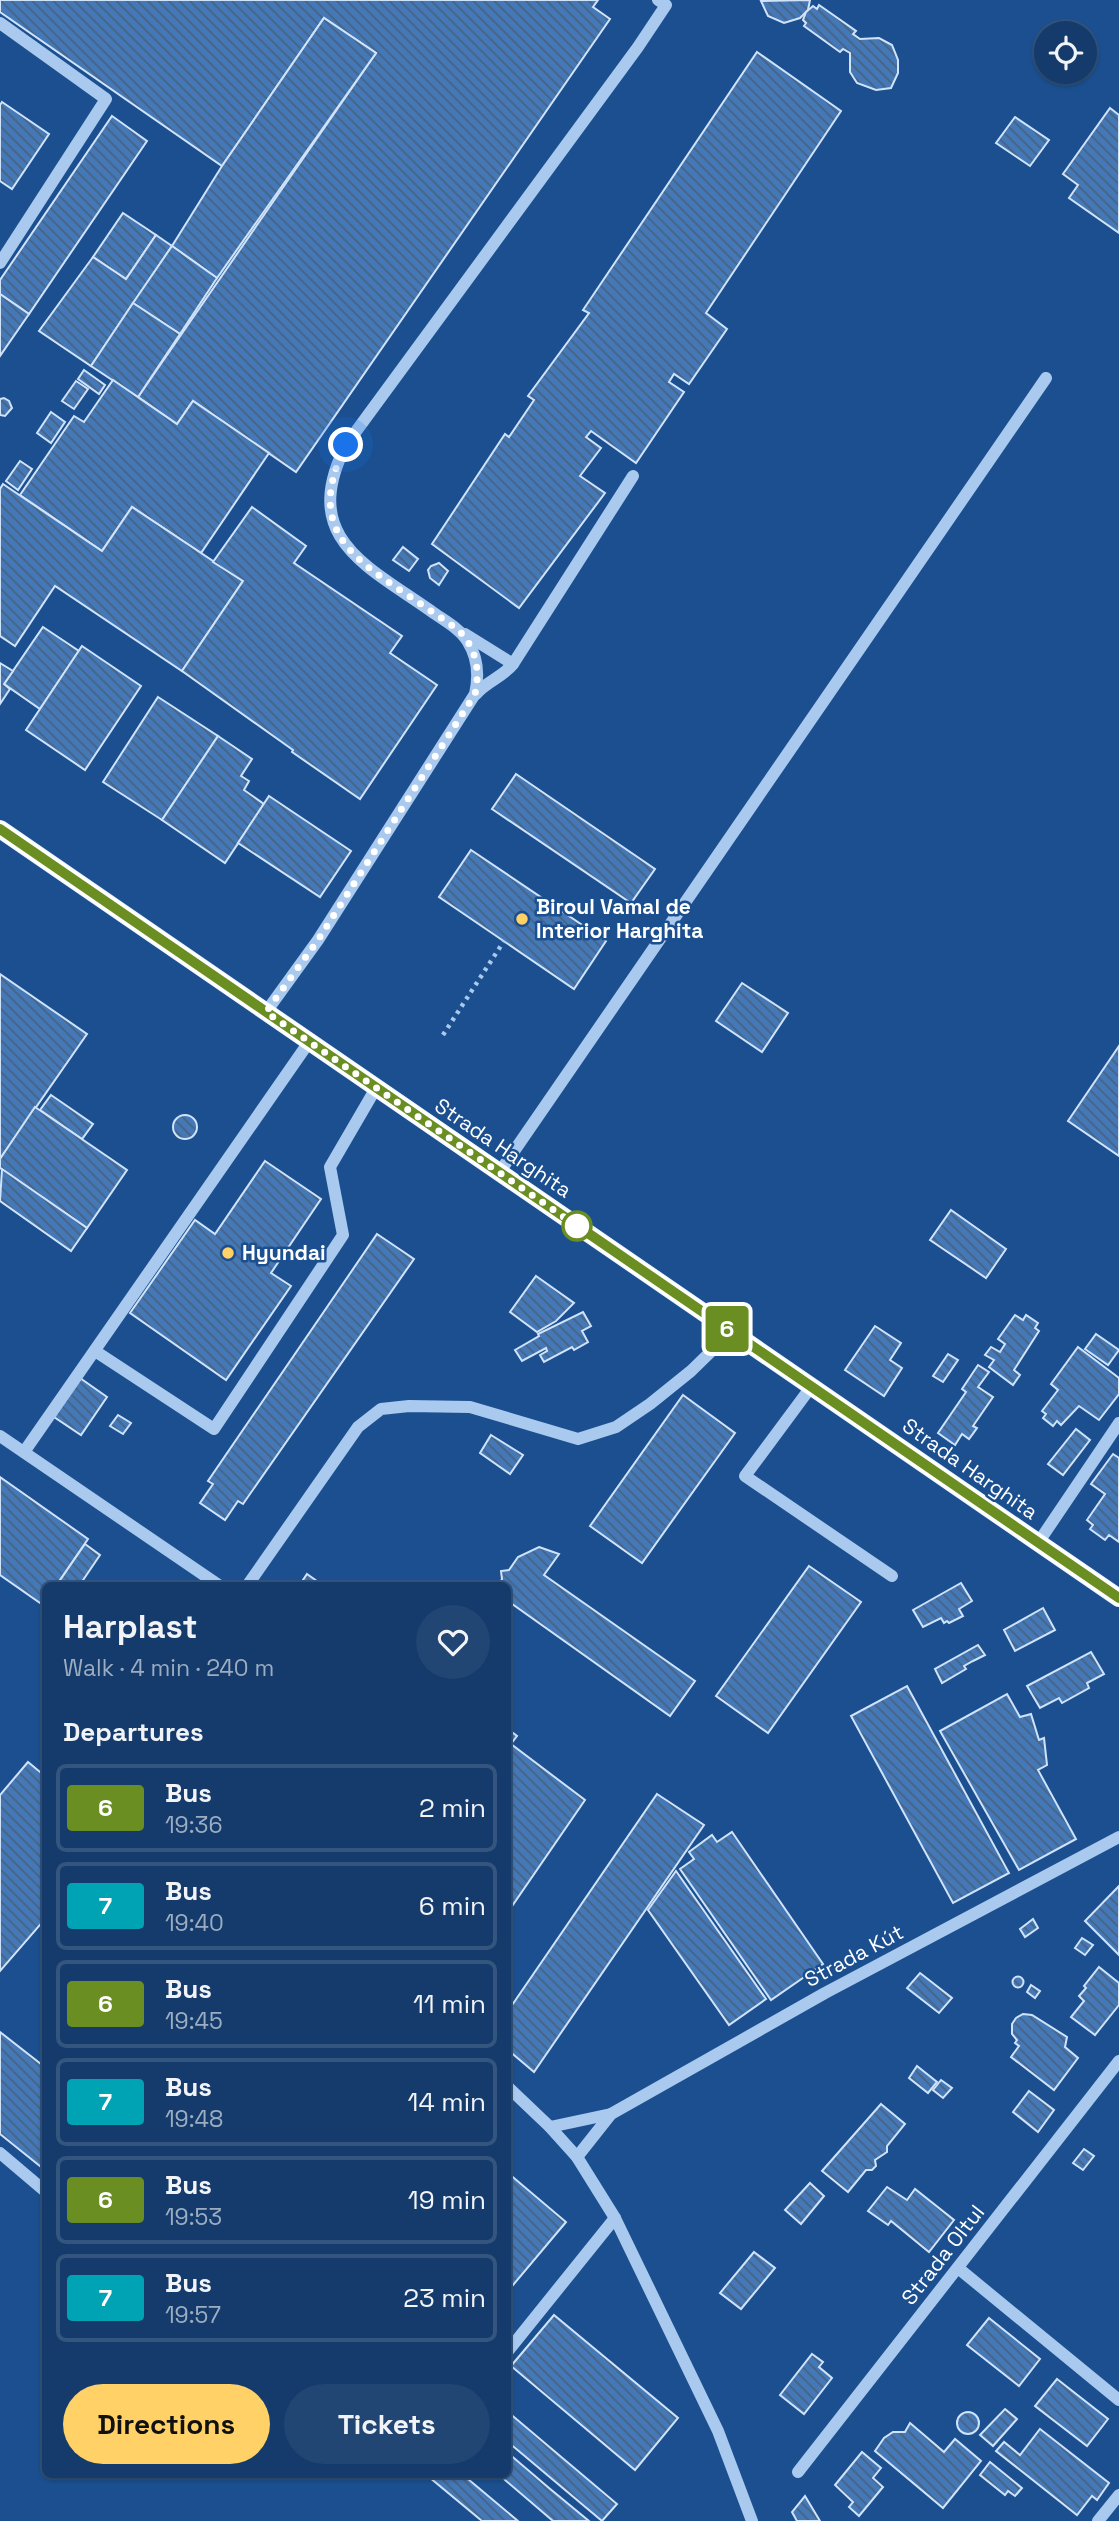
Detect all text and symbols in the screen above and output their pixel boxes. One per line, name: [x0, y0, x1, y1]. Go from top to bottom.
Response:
map controls: [1034, 21, 1097, 84]
button: locate: [1034, 21, 1097, 84]
your location: [328, 427, 363, 462]
place label: Biroul Vamal de Interior Harghita: [536, 893, 703, 944]
marker: Biroul Vamal de Interior Harghita: [514, 911, 530, 927]
street label: Strada Harghita: [430, 1092, 577, 1203]
unlabelled marker: [562, 1211, 592, 1241]
place label: Hyundai: [242, 1239, 326, 1266]
marker: Hyundai: [220, 1245, 236, 1261]
line badge: 6: [704, 1306, 750, 1352]
text: 6: [720, 1313, 734, 1344]
street label: Strada Harghita: [897, 1412, 1043, 1525]
button: heart: [416, 1605, 490, 1679]
text: Harplast: [63, 1606, 198, 1648]
text: Walk · 4 min · 240 m: [63, 1653, 274, 1683]
text: Departures: [63, 1715, 204, 1749]
text: Bus: [165, 1776, 212, 1810]
text: 2 min: [419, 1791, 486, 1825]
text: 6: [98, 1792, 113, 1823]
text: 19:36: [165, 1810, 222, 1840]
text: Bus: [165, 1874, 212, 1908]
text: 6 min: [419, 1889, 486, 1923]
text: 7: [99, 1890, 112, 1921]
text: 19:40: [165, 1908, 224, 1938]
street label: Strada Kút: [800, 1918, 908, 1993]
text: Bus: [165, 1972, 212, 2006]
text: 11 min: [413, 1987, 486, 2021]
text: 6: [98, 1988, 113, 2019]
text: 19:45: [165, 2006, 223, 2036]
text: Bus: [165, 2070, 212, 2104]
text: 14 min: [408, 2085, 486, 2119]
text: 7: [99, 2086, 112, 2117]
text: 19:48: [165, 2104, 223, 2134]
text: Bus: [165, 2168, 212, 2202]
text: 19 min: [408, 2183, 486, 2217]
text: 6: [98, 2184, 113, 2215]
street label: Strada Oltul: [895, 2199, 990, 2310]
text: 19:53: [165, 2202, 222, 2232]
text: Bus: [165, 2266, 212, 2300]
text: 23 min: [403, 2281, 486, 2315]
text: 7: [99, 2282, 112, 2313]
text: 19:57: [165, 2300, 221, 2330]
button: Directions: [63, 2384, 270, 2464]
button: Tickets: [284, 2384, 490, 2464]

